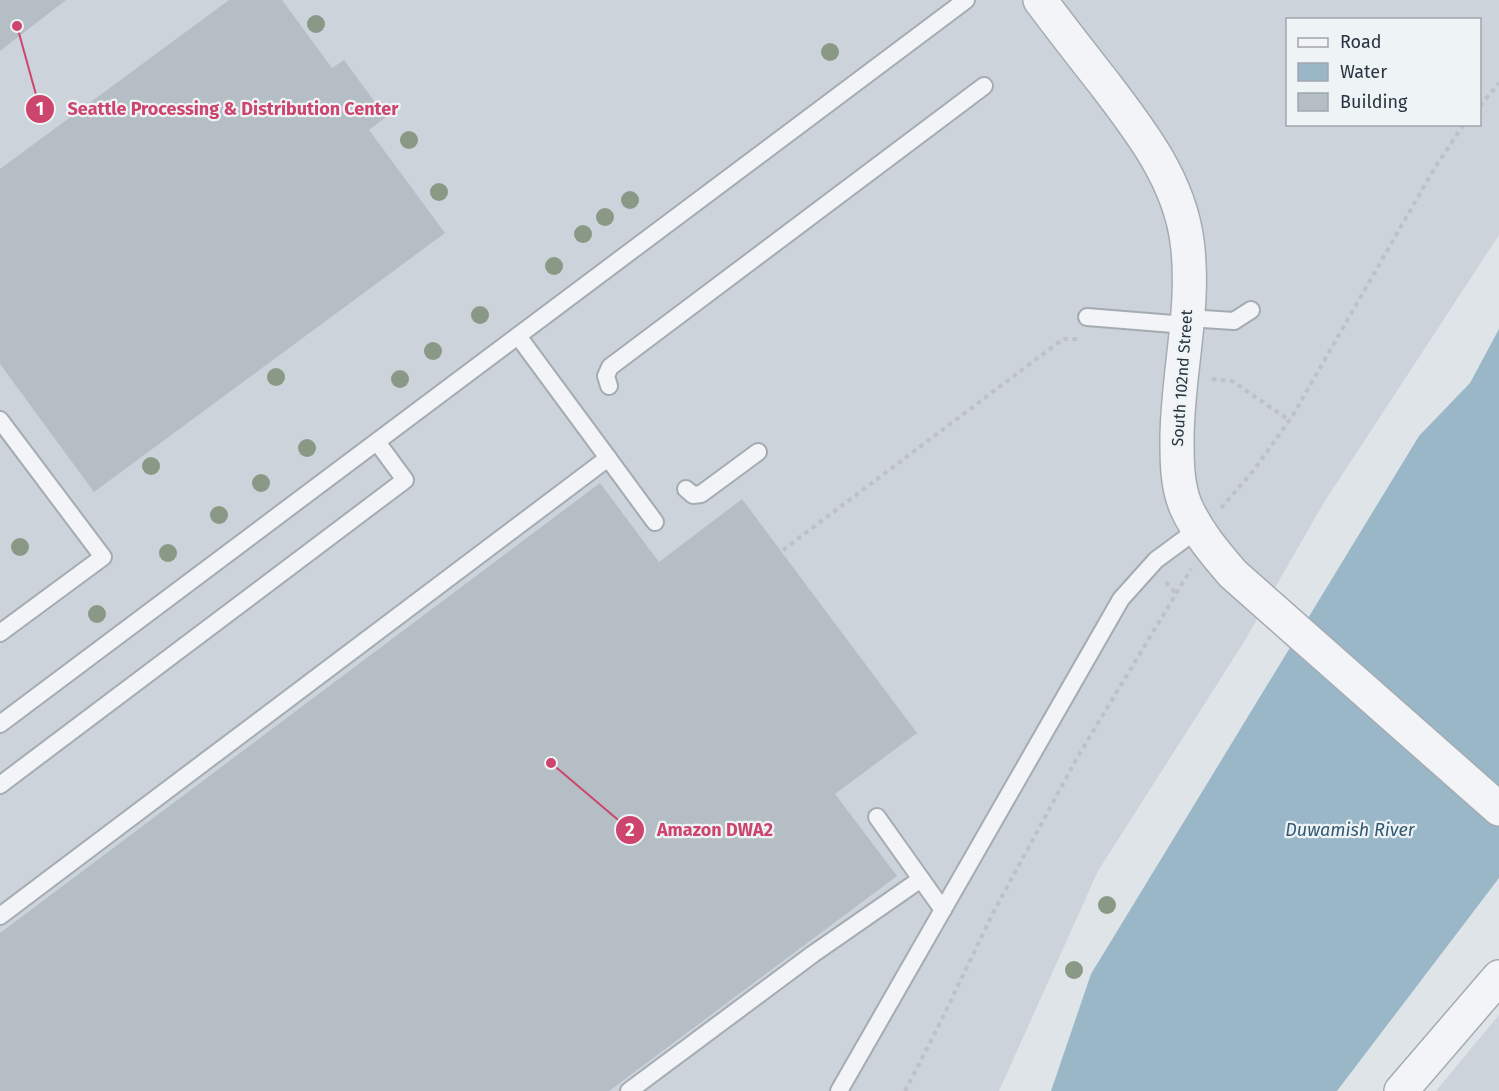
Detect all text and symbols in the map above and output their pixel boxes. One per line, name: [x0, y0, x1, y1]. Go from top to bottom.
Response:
legend: [1286, 18, 1481, 126]
text: Road: [1340, 31, 1382, 53]
text: Water: [1340, 61, 1387, 83]
callout: Seattle Processing & Distribution Center: [25, 91, 410, 127]
text: Building: [1340, 91, 1408, 113]
text: 1: [36, 98, 44, 120]
text: Seattle Processing & Distribution Center: [68, 98, 399, 120]
street label: South 102nd Street: [1168, 309, 1196, 447]
callout: Amazon DWA2: [615, 812, 785, 848]
text: 2: [625, 819, 635, 841]
text: Amazon DWA2: [656, 819, 773, 841]
water label: Duwamish River: [1285, 819, 1416, 841]

